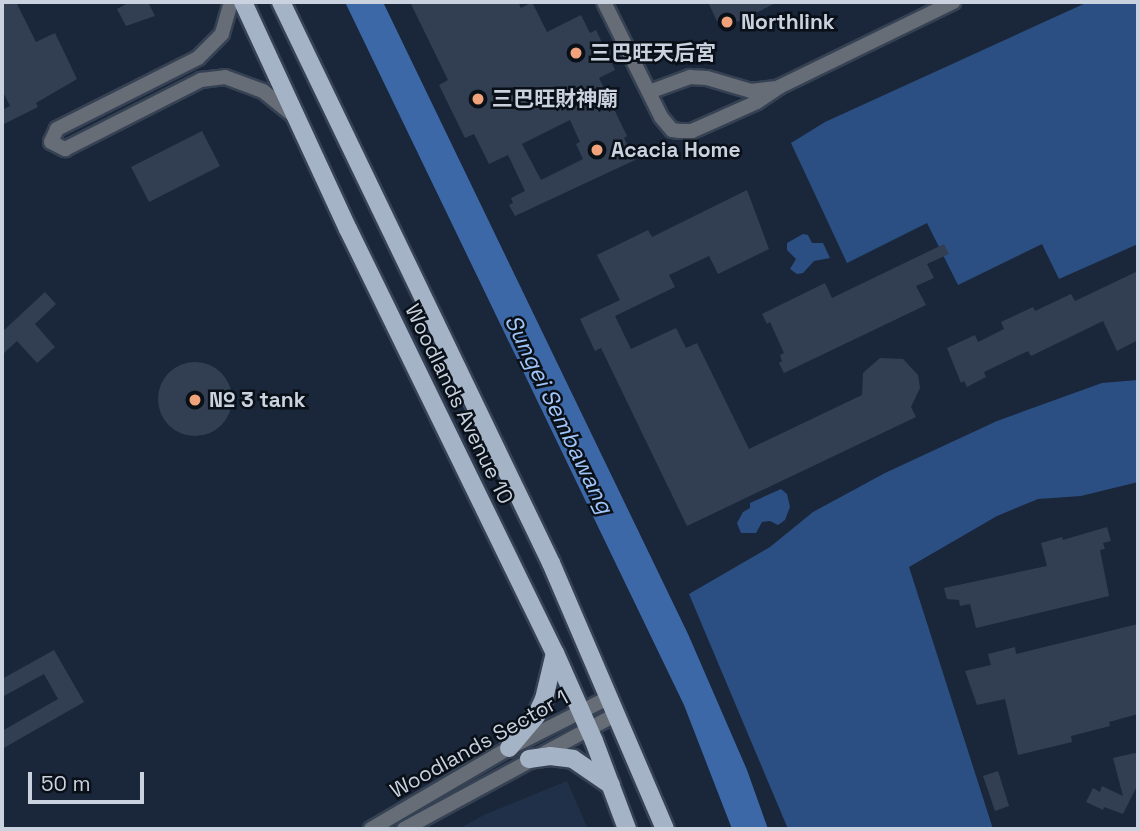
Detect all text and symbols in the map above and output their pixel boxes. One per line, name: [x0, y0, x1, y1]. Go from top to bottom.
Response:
place label: Northlink: [741, 9, 835, 35]
marker: Northlink: [719, 14, 735, 30]
place label: 三巴旺天后宮: [590, 40, 716, 66]
marker: 三巴旺天后宮: [568, 45, 584, 61]
place label: 三巴旺財神廟: [492, 86, 618, 112]
marker: 三巴旺財神廟: [470, 91, 486, 107]
place label: Acacia Home: [611, 137, 741, 163]
marker: Acacia Home: [589, 142, 605, 158]
street label: Woodlands Avenue 10: [400, 300, 518, 508]
water label: Sungei Sembawang: [499, 310, 619, 518]
place label: № 3 tank: [209, 387, 306, 413]
marker: № 3 tank: [187, 392, 203, 408]
street label: Woodlands Sector 1: [386, 685, 572, 803]
scale bar: [32, 758, 147, 802]
text: 50 m: [41, 770, 91, 797]

